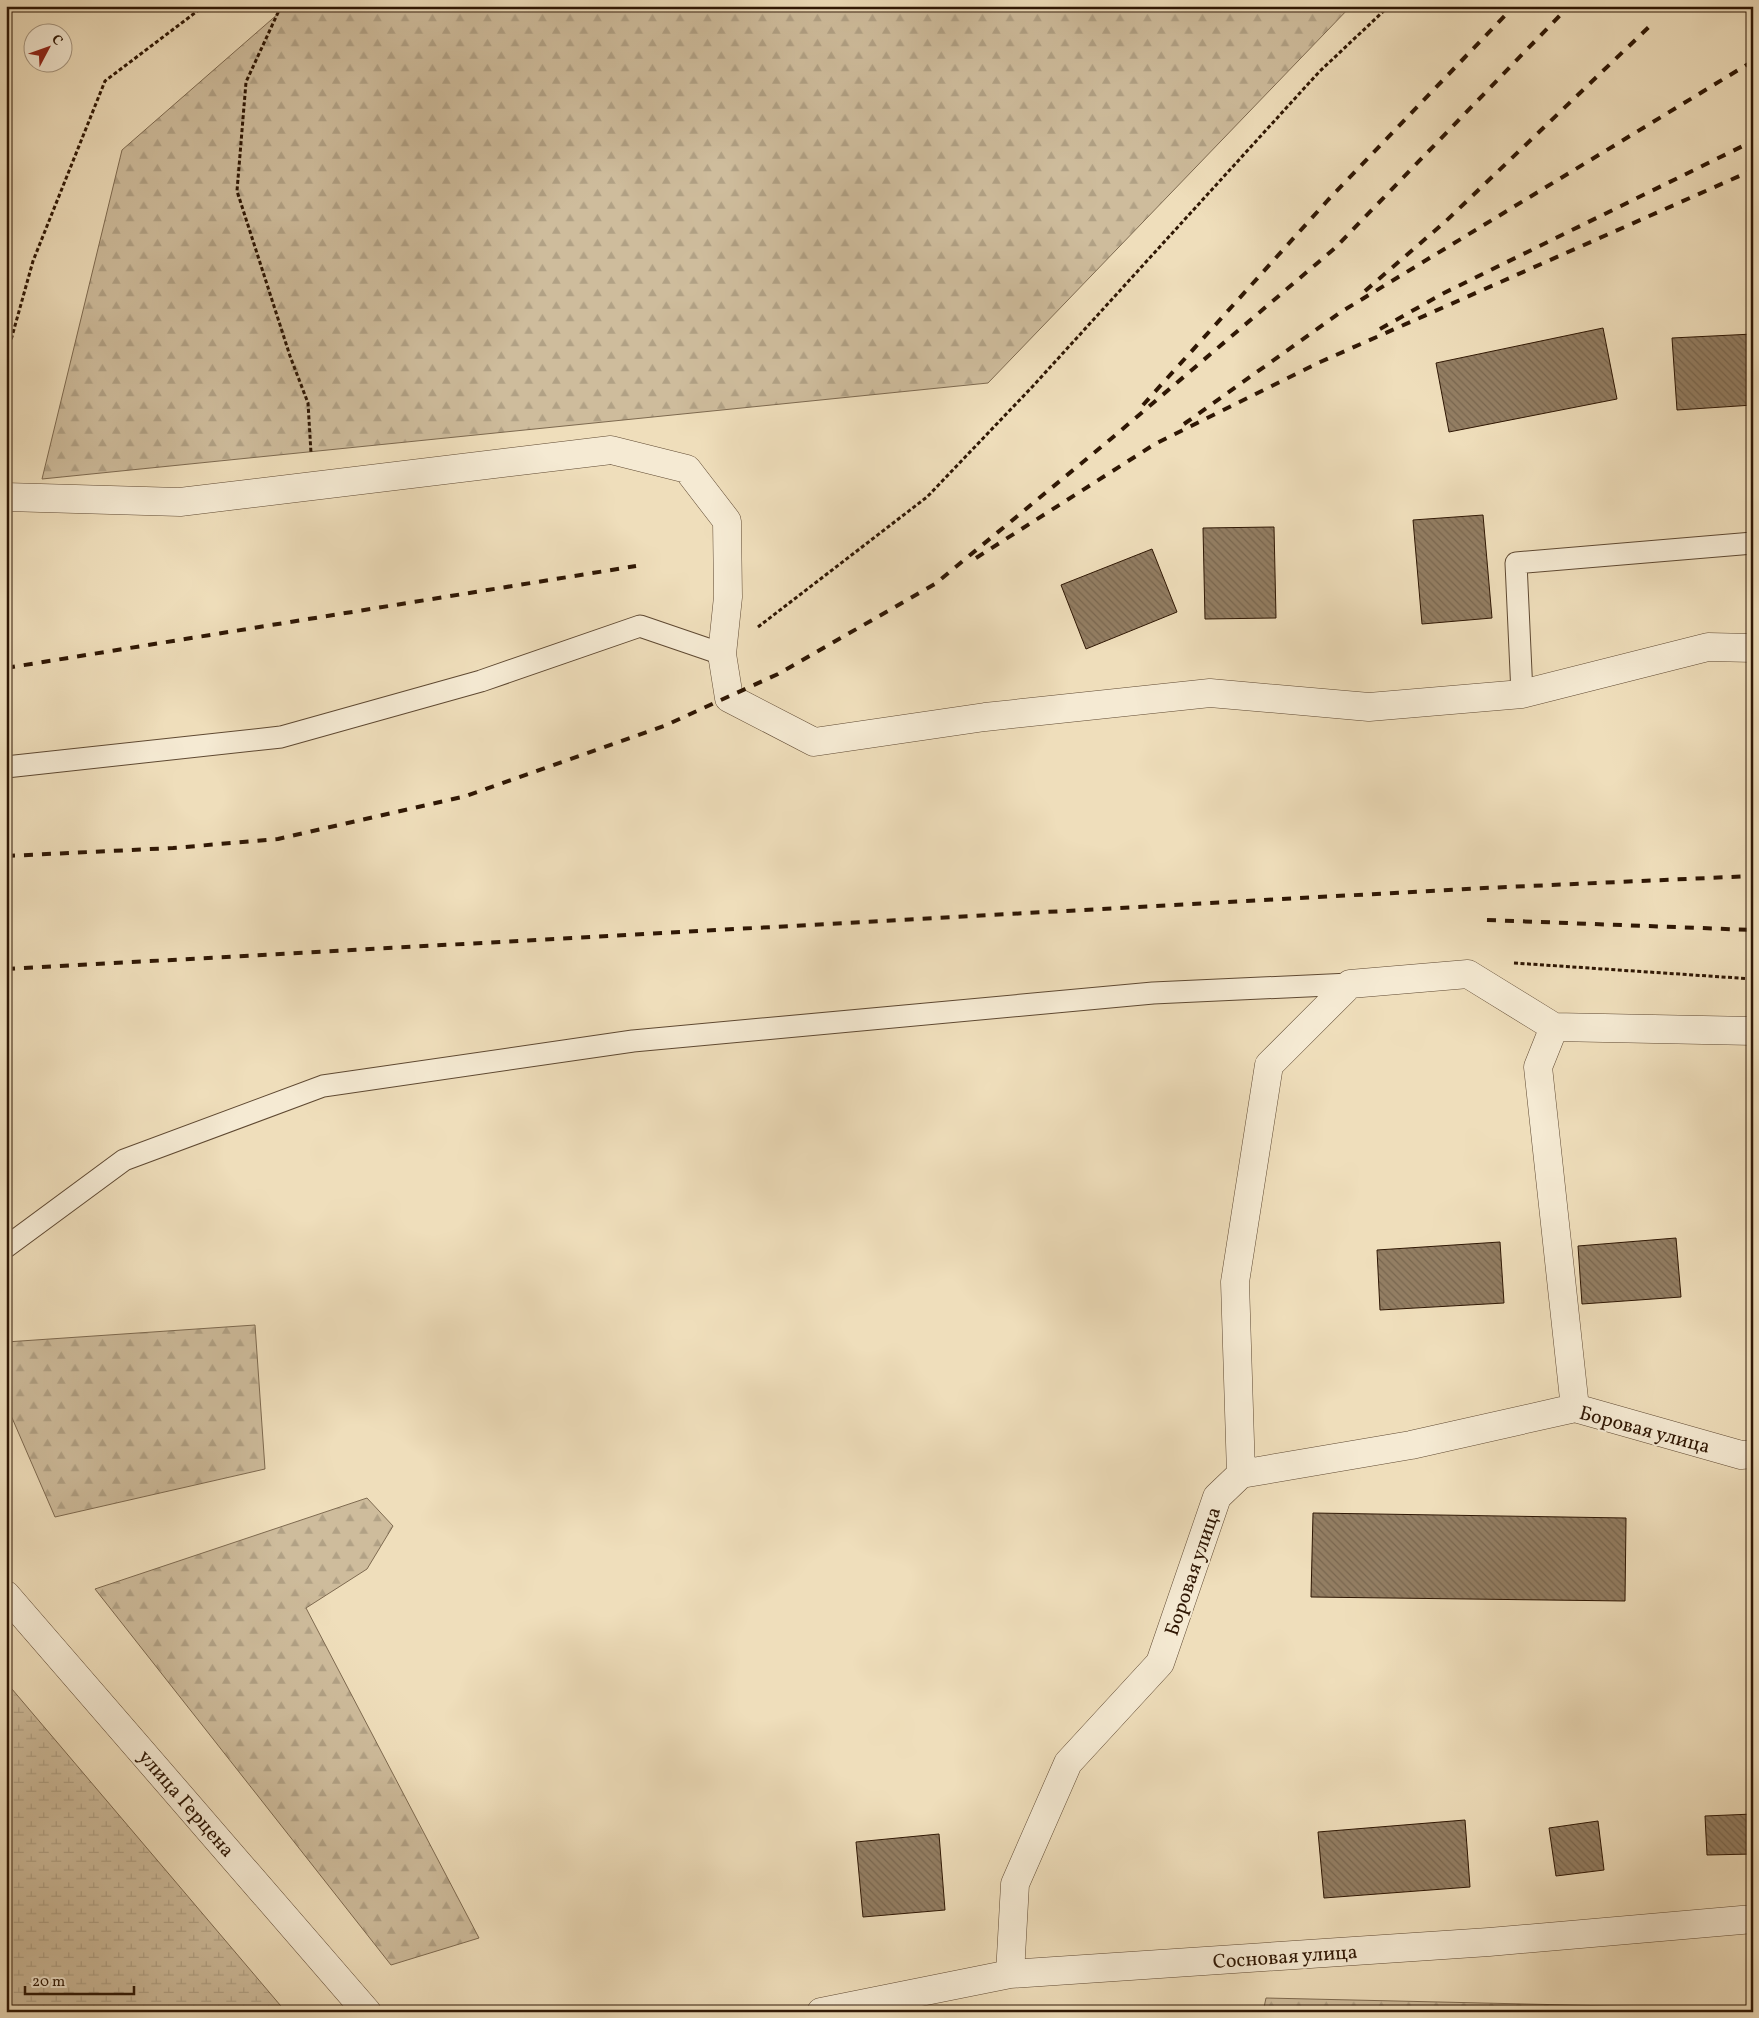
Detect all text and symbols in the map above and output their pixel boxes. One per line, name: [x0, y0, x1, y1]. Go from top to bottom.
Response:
north arrow: [22, 22, 72, 72]
text: С: [47, 31, 67, 50]
street label: Боровая улица: [1576, 1400, 1713, 1462]
street label: Боровая улица: [1159, 1503, 1229, 1640]
street label: улица Герцена: [131, 1744, 240, 1864]
street label: Сосновая улица: [1212, 1939, 1359, 1977]
scale bar: [25, 1963, 134, 1995]
text: 20 m: [32, 1972, 65, 1993]

